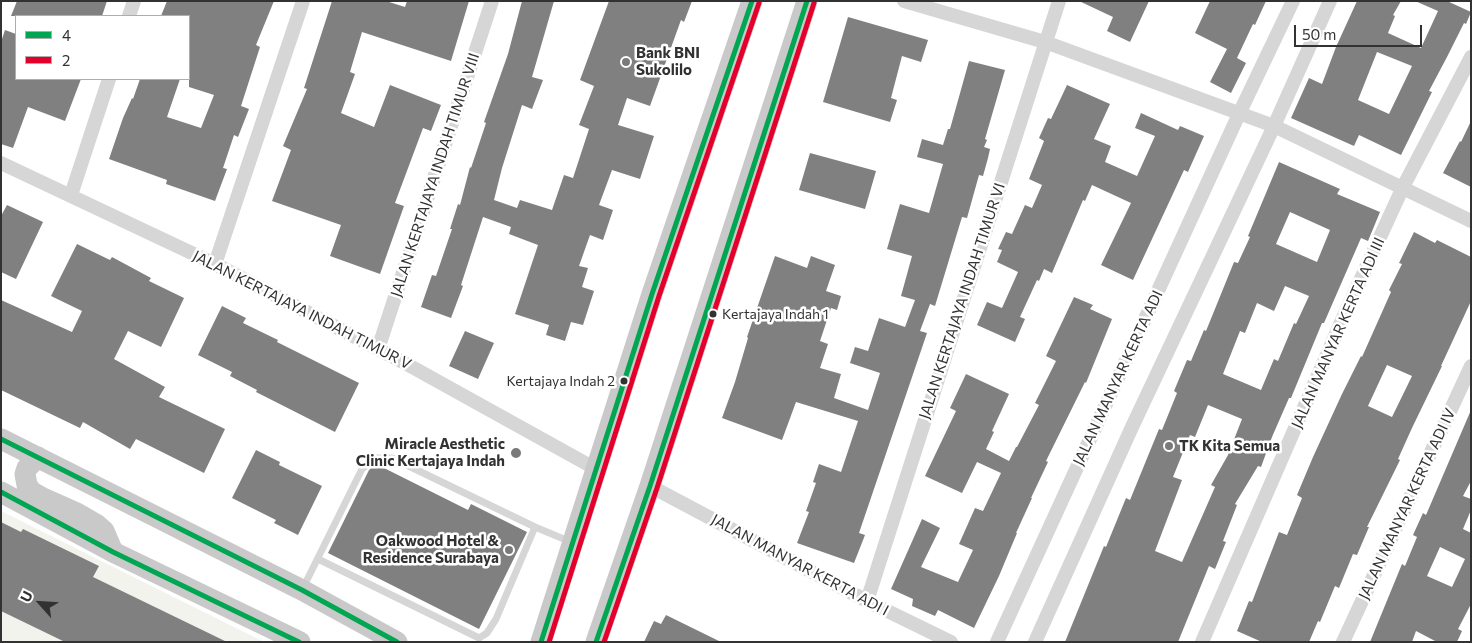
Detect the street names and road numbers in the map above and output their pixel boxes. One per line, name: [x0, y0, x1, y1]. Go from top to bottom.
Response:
street label: JALAN KERTAJAYA INDAH TIMUR VIII: [387, 51, 483, 299]
street label: JALAN KERTAJAYA INDAH TIMUR VI: [915, 181, 1009, 421]
street label: JALAN MANYAR KERTA ADI III: [1288, 235, 1388, 431]
street label: JALAN KERTAJAYA INDAH TIMUR V: [190, 247, 414, 373]
street label: JALAN MANYAR KERTA ADI: [1069, 287, 1167, 469]
street label: JALAN MANYAR KERTA ADI IV: [1355, 406, 1459, 602]
street label: JALAN MANYAR KERTA ADI I: [708, 510, 892, 620]

